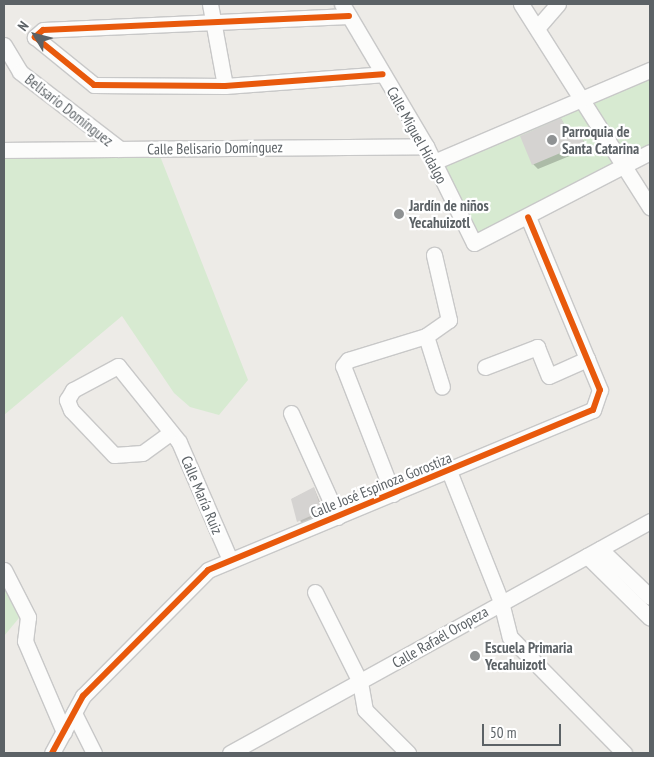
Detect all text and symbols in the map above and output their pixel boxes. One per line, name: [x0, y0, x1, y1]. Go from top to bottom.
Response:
north arrow: [10, 10, 60, 60]
text: N: [14, 18, 32, 34]
street label: Belisario Domínguez: [21, 70, 117, 150]
street label: Calle Miguel Hidalgo: [383, 83, 451, 187]
place label: Parroquia de Santa Catarina: [562, 122, 639, 157]
marker: Parroquia de Santa Catarina: [546, 134, 558, 146]
street label: Calle Belisario Domínguez: [147, 138, 283, 158]
place label: Jardín de niños Yecahuizotl: [409, 196, 489, 231]
marker: Jardín de niños Yecahuizotl: [393, 208, 405, 220]
street label: Calle José Espinoza Gorostiza: [308, 448, 454, 522]
street label: Calle María Ruiz: [177, 453, 227, 537]
street label: Calle Rafaél Oropeza: [389, 602, 491, 672]
place label: Escuela Primaria Yecahuizotl: [485, 638, 573, 673]
marker: Escuela Primaria Yecahuizotl: [469, 650, 481, 662]
scale bar: [484, 714, 563, 746]
text: 50 m: [490, 723, 516, 742]

